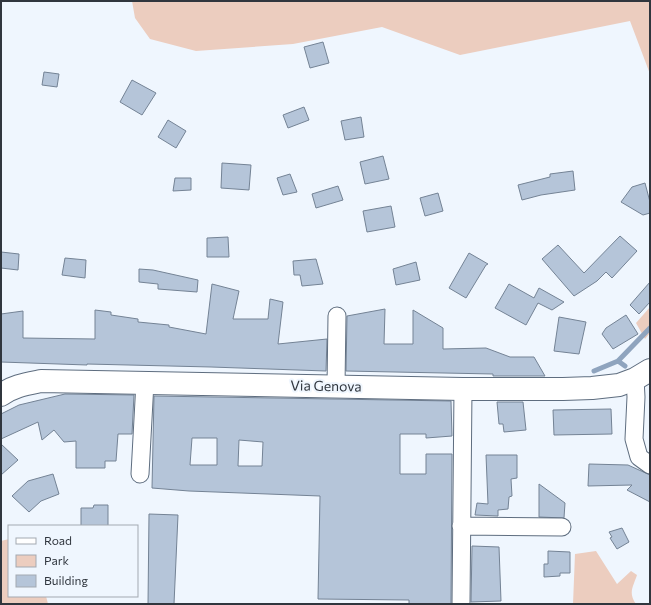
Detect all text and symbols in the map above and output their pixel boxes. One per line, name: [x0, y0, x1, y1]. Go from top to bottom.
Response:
street label: Via Genova: [290, 376, 362, 395]
legend: [8, 525, 138, 597]
text: Road: [44, 533, 72, 547]
text: Park: [44, 553, 70, 567]
text: Building: [44, 573, 88, 587]

